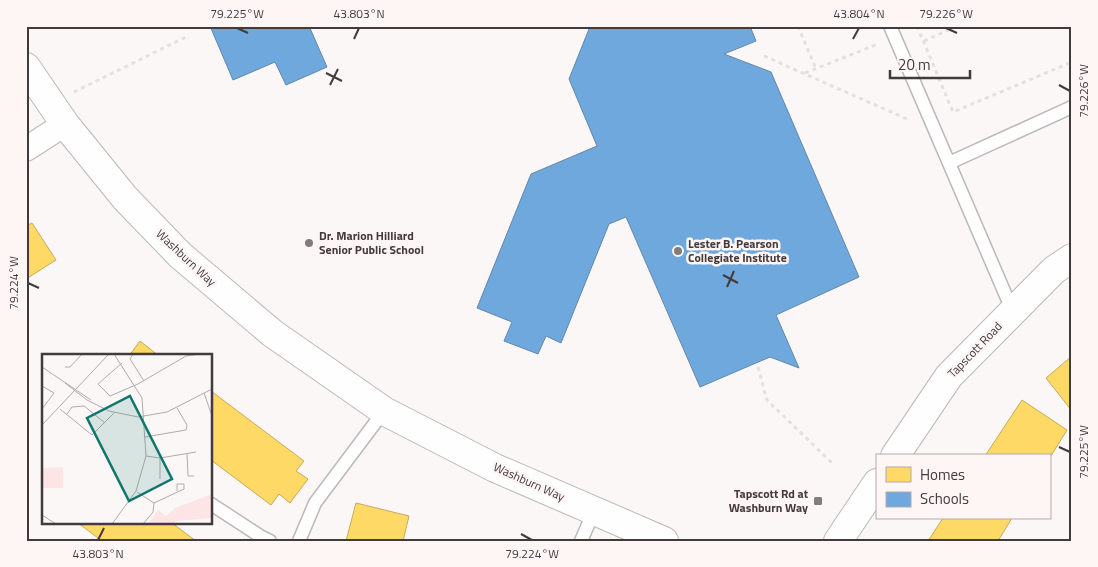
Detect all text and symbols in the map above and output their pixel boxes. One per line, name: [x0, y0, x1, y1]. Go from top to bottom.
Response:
text: 79.225°W: [210, 4, 264, 23]
text: 43.803°N: [333, 4, 385, 23]
text: 43.804°N: [833, 4, 885, 23]
text: 79.226°W: [919, 4, 973, 23]
scale bar: [890, 48, 970, 80]
text: 20 m: [898, 53, 931, 76]
text: 79.226°W: [1074, 64, 1093, 118]
street label: Washburn Way: [152, 225, 221, 291]
place label: Dr. Marion Hilliard Senior Public School: [319, 226, 424, 259]
place label: Lester B. Pearson Collegiate Institute: [688, 234, 787, 267]
marker: Dr. Marion Hilliard Senior Public School: [303, 237, 315, 249]
marker: Lester B. Pearson Collegiate Institute: [672, 245, 684, 257]
text: 79.224°W: [4, 256, 23, 310]
street label: Tapscott Road: [943, 317, 1006, 382]
inset map: [42, 354, 212, 524]
text: 79.225°W: [1074, 425, 1093, 479]
legend: [876, 454, 1050, 520]
street label: Washburn Way: [490, 457, 568, 506]
text: Homes: [920, 463, 965, 486]
place label: Tapscott Rd at Washburn Way: [729, 484, 809, 517]
text: Schools: [920, 487, 969, 510]
marker: Tapscott Rd at Washburn Way: [812, 495, 824, 507]
text: 43.803°N: [72, 544, 124, 563]
text: 79.224°W: [505, 544, 559, 563]

